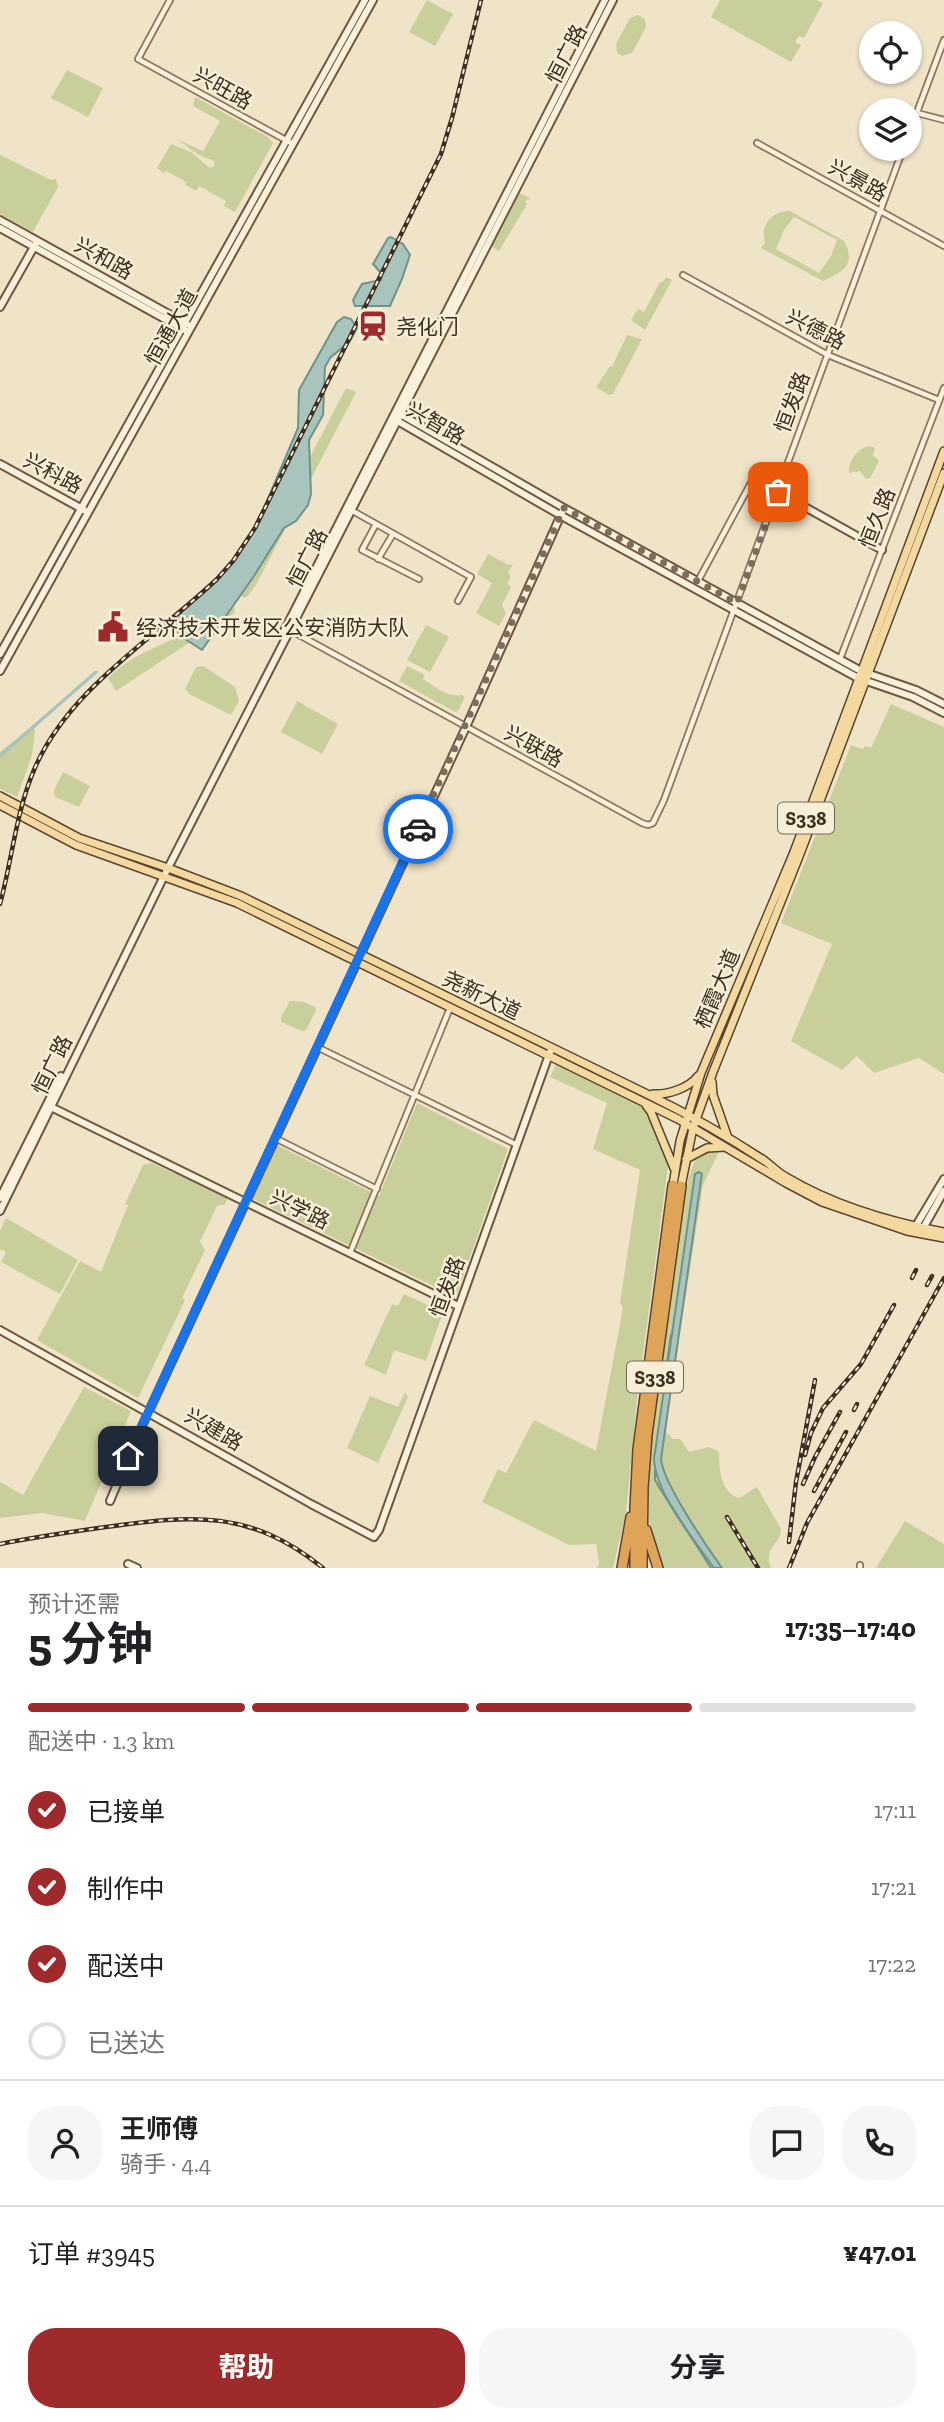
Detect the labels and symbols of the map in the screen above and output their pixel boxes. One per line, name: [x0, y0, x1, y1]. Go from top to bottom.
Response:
street label: 恒广路: [541, 20, 591, 88]
street label: 兴旺路: [189, 62, 257, 114]
street label: 兴景路: [824, 154, 892, 206]
street label: 兴和路: [70, 232, 138, 284]
street label: 恒通大道: [140, 284, 202, 370]
street label: 兴德路: [782, 304, 850, 354]
station icon: 尧化门: [356, 309, 390, 343]
place label: 尧化门: [396, 314, 459, 339]
street label: 恒发路: [769, 368, 815, 436]
street label: 兴智路: [402, 396, 470, 450]
street label: 兴科路: [19, 447, 87, 499]
pin: [748, 462, 808, 522]
street label: 恒久路: [854, 484, 900, 552]
street label: 恒广路: [282, 524, 332, 592]
public building icon: 经济技术开发区公安消防大队: [96, 610, 130, 644]
place label: 经济技术开发区公安消防大队: [136, 615, 409, 640]
street label: 兴联路: [500, 720, 568, 772]
courier: [383, 794, 453, 864]
road number: S338: [778, 803, 834, 834]
street label: 栖霞大道: [689, 945, 745, 1033]
street label: 尧新大道: [439, 965, 525, 1025]
street label: 恒广路: [27, 1031, 77, 1099]
street label: 兴学路: [266, 1184, 334, 1234]
street label: 恒发路: [424, 1253, 470, 1321]
road number: S338: [627, 1362, 683, 1392]
street label: 兴建路: [180, 1402, 248, 1456]
pin: [98, 1426, 158, 1486]

